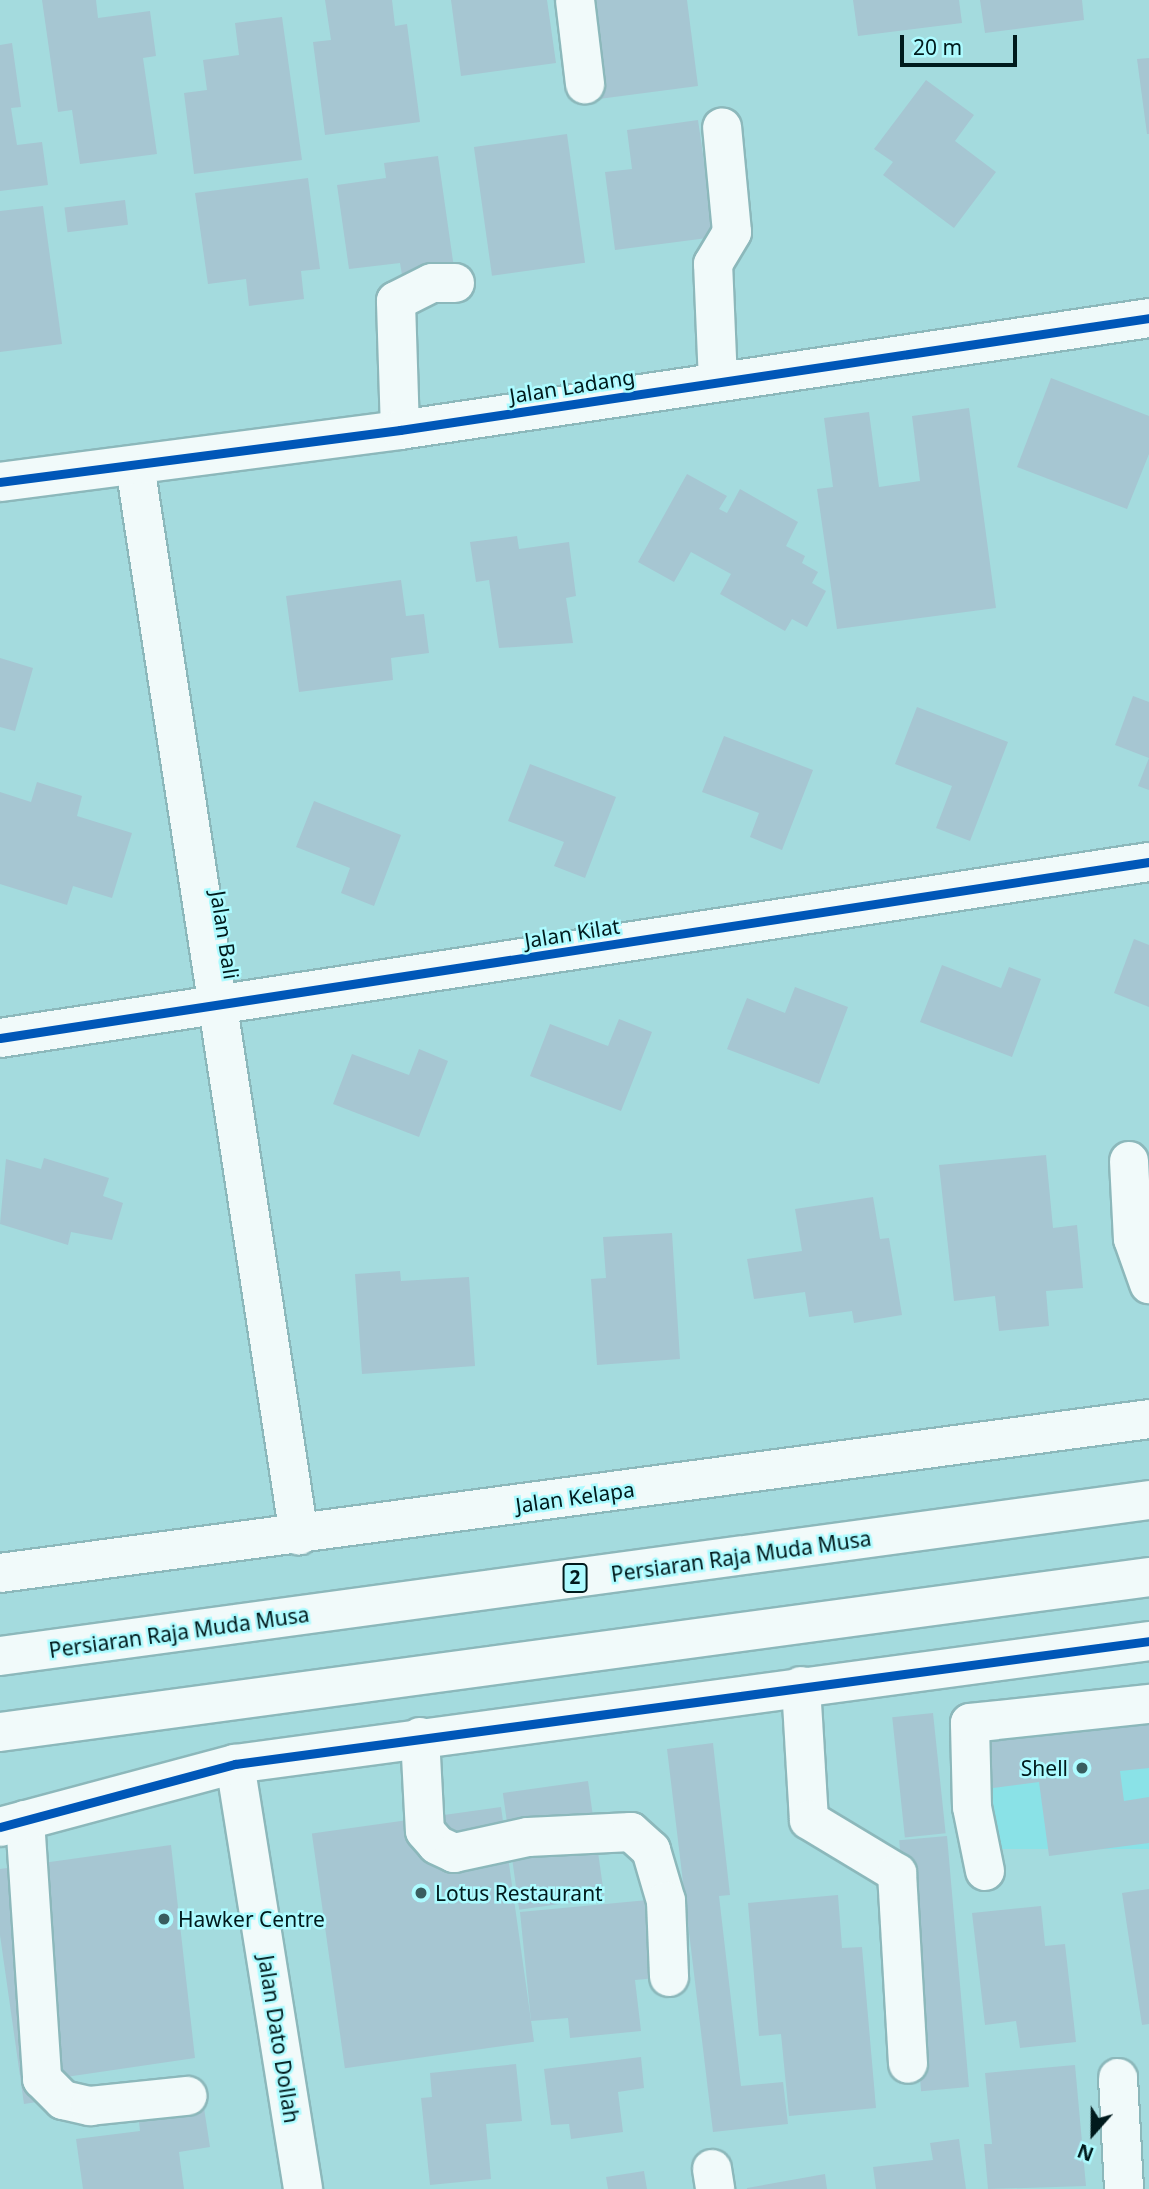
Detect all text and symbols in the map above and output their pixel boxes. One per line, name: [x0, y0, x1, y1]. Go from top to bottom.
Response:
scale bar: [904, 21, 1021, 65]
text: 20 m: [913, 33, 962, 61]
street label: Jalan Ladang: [508, 364, 636, 408]
street label: Jalan Bali: [206, 889, 244, 981]
street label: Jalan Kilat: [522, 913, 622, 953]
street label: Jalan Kelapa: [514, 1476, 636, 1518]
street label: Persiaran Raja Muda Musa: [609, 1525, 873, 1587]
road number: 2: [561, 1562, 589, 1594]
street label: Persiaran Raja Muda Musa: [47, 1601, 311, 1663]
place label: Shell: [1021, 1755, 1068, 1781]
marker: Shell: [1074, 1760, 1090, 1776]
place label: Lotus Restaurant: [435, 1880, 603, 1906]
marker: Lotus Restaurant: [413, 1885, 429, 1901]
place label: Hawker Centre: [178, 1906, 325, 1932]
marker: Hawker Centre: [156, 1911, 172, 1927]
street label: Jalan Dato Dollah: [253, 1953, 305, 2125]
north arrow: [1058, 2098, 1128, 2168]
text: N: [1074, 2138, 1097, 2168]

